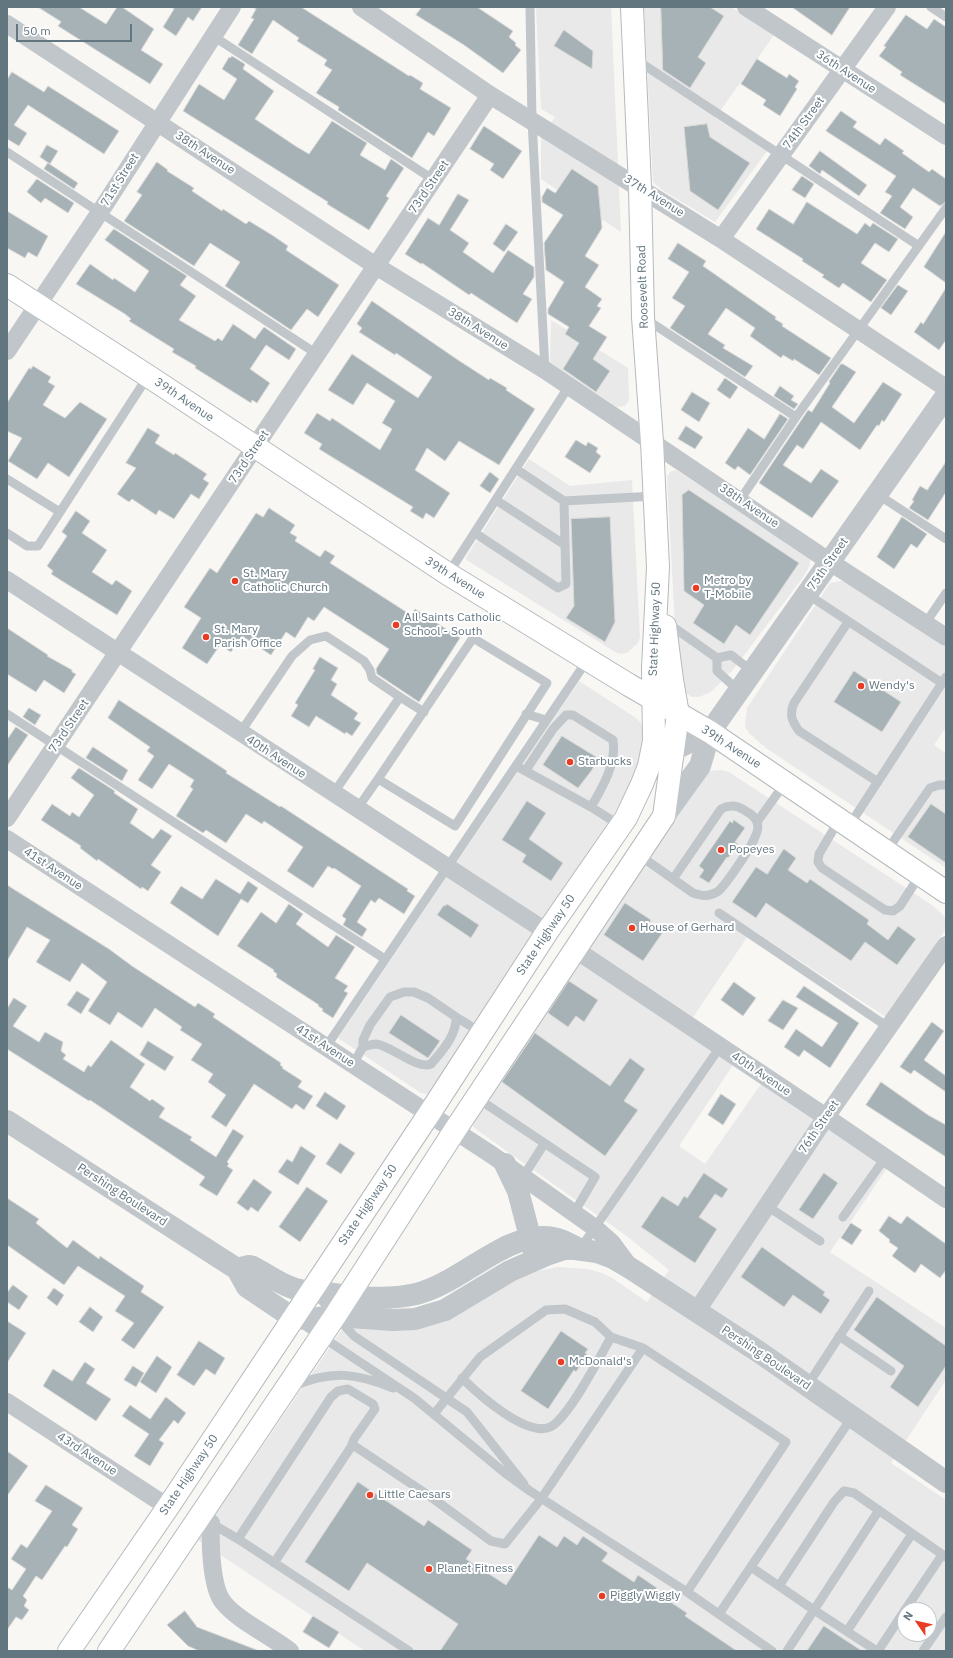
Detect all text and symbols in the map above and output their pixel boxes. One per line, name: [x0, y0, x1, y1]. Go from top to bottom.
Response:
scale bar: [18, 16, 134, 42]
text: 50 m: [23, 23, 51, 38]
street label: 36th Avenue: [813, 47, 879, 97]
street label: 74th Street: [780, 94, 828, 152]
street label: 38th Avenue: [172, 128, 238, 178]
street label: 71st Street: [98, 151, 142, 209]
street label: 73rd Street: [406, 158, 452, 216]
street label: 37th Avenue: [621, 172, 687, 220]
street label: Roosevelt Road: [634, 245, 652, 329]
street label: 38th Avenue: [445, 305, 511, 353]
street label: 39th Avenue: [152, 375, 216, 425]
street label: 73rd Street: [226, 428, 272, 486]
street label: 38th Avenue: [717, 481, 781, 531]
street label: 75th Street: [805, 535, 851, 593]
street label: 39th Avenue: [422, 554, 488, 602]
place label: St. Mary Catholic Church: [243, 567, 328, 595]
place label: Metro by T-Mobile: [704, 574, 751, 602]
marker: St. Mary Catholic Church: [230, 576, 240, 586]
street label: State Highway 50: [646, 582, 664, 676]
marker: Metro by T-Mobile: [691, 583, 701, 593]
place label: All Saints Catholic School - South: [404, 611, 501, 639]
marker: All Saints Catholic School - South: [391, 620, 401, 630]
place label: St. Mary Parish Office: [214, 623, 282, 651]
marker: St. Mary Parish Office: [201, 632, 211, 642]
place label: Wendy's: [869, 679, 915, 693]
marker: Wendy's: [856, 681, 866, 691]
street label: 73rd Street: [46, 697, 92, 755]
street label: 39th Avenue: [698, 722, 764, 772]
street label: 40th Avenue: [243, 732, 309, 782]
place label: Starbucks: [578, 755, 632, 769]
marker: Starbucks: [565, 757, 575, 767]
place label: Popeyes: [729, 843, 775, 857]
street label: 41st Avenue: [21, 845, 85, 893]
marker: Popeyes: [716, 845, 726, 855]
street label: State Highway 50: [514, 892, 578, 978]
place label: House of Gerhard: [640, 921, 734, 935]
marker: House of Gerhard: [627, 923, 637, 933]
street label: 41st Avenue: [293, 1022, 357, 1070]
street label: 40th Avenue: [729, 1049, 793, 1099]
street label: 76th Street: [796, 1098, 842, 1156]
street label: Pershing Boulevard: [74, 1161, 170, 1229]
street label: State Highway 50: [336, 1162, 400, 1248]
street label: Pershing Boulevard: [719, 1323, 813, 1393]
place label: McDonald's: [569, 1355, 632, 1369]
marker: McDonald's: [556, 1357, 566, 1367]
street label: 43rd Avenue: [54, 1429, 120, 1479]
street label: State Highway 50: [157, 1432, 221, 1518]
place label: Little Caesars: [378, 1488, 451, 1502]
marker: Little Caesars: [365, 1490, 375, 1500]
place label: Planet Fitness: [437, 1562, 513, 1576]
marker: Planet Fitness: [424, 1564, 434, 1574]
place label: Piggly Wiggly: [610, 1589, 680, 1603]
marker: Piggly Wiggly: [597, 1591, 607, 1601]
north arrow: [897, 1602, 937, 1642]
text: N: [900, 1609, 916, 1623]

